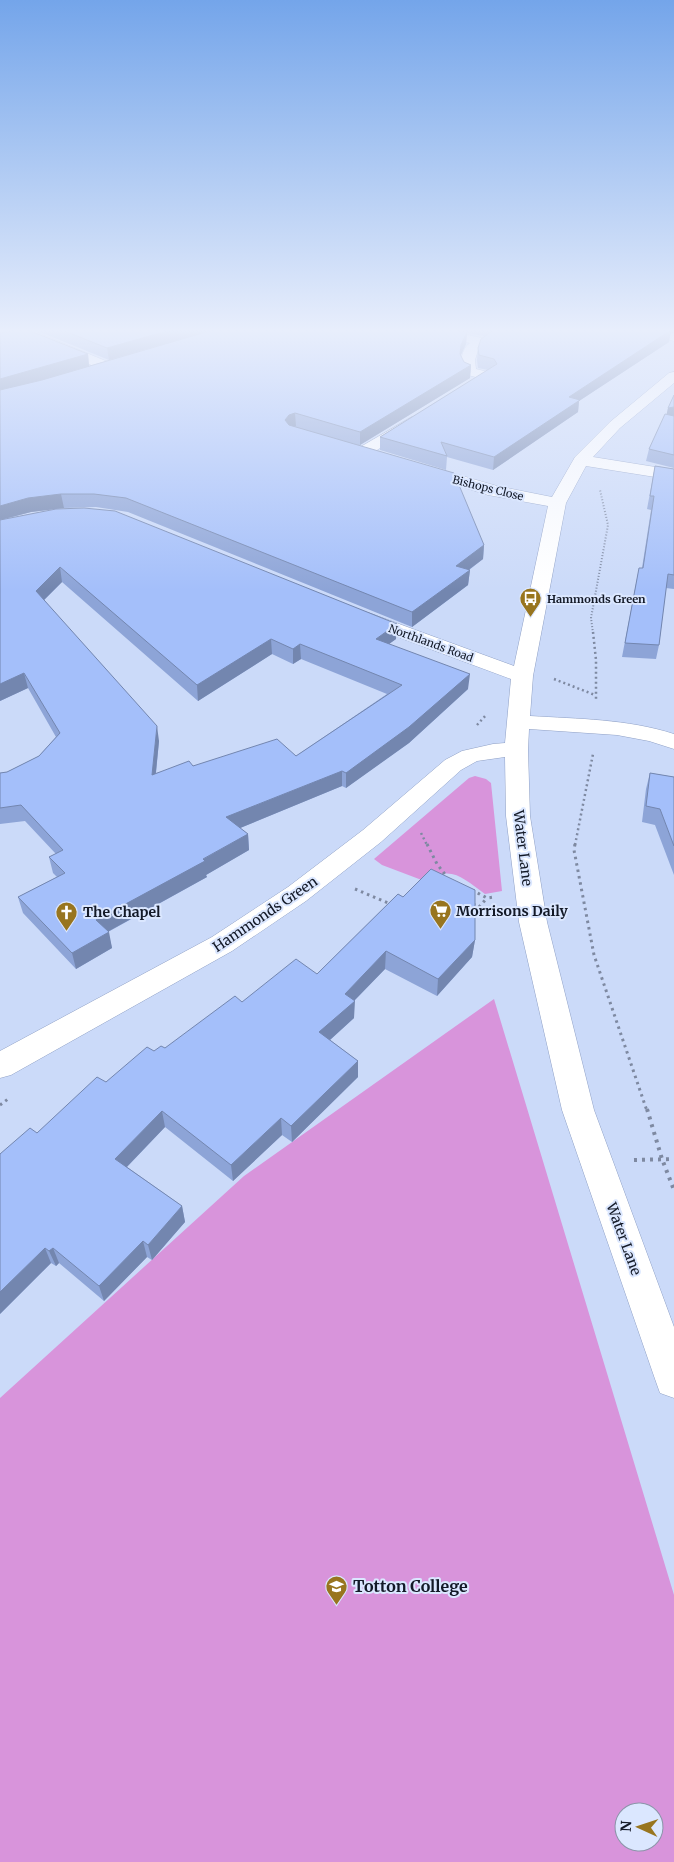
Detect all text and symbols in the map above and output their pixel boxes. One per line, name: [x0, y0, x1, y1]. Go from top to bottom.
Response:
street label: Bishops Close: [451, 472, 525, 504]
bus stop icon: Hammonds Green: [519, 587, 543, 618]
place label: Hammonds Green: [547, 592, 646, 606]
street label: Northlands Road: [387, 621, 476, 665]
street label: Water Lane: [509, 808, 537, 887]
street label: Hammonds Green: [209, 872, 321, 956]
supermarket icon: Morrisons Daily: [428, 899, 452, 930]
church icon: The Chapel: [55, 900, 79, 931]
place label: Morrisons Daily: [456, 902, 569, 920]
place label: The Chapel: [83, 903, 161, 921]
street label: Water Lane: [602, 1199, 645, 1278]
school or university icon: Totton College: [325, 1574, 349, 1605]
place label: Totton College: [353, 1576, 468, 1596]
north arrow: [614, 1802, 664, 1852]
text: N: [617, 1820, 635, 1832]

